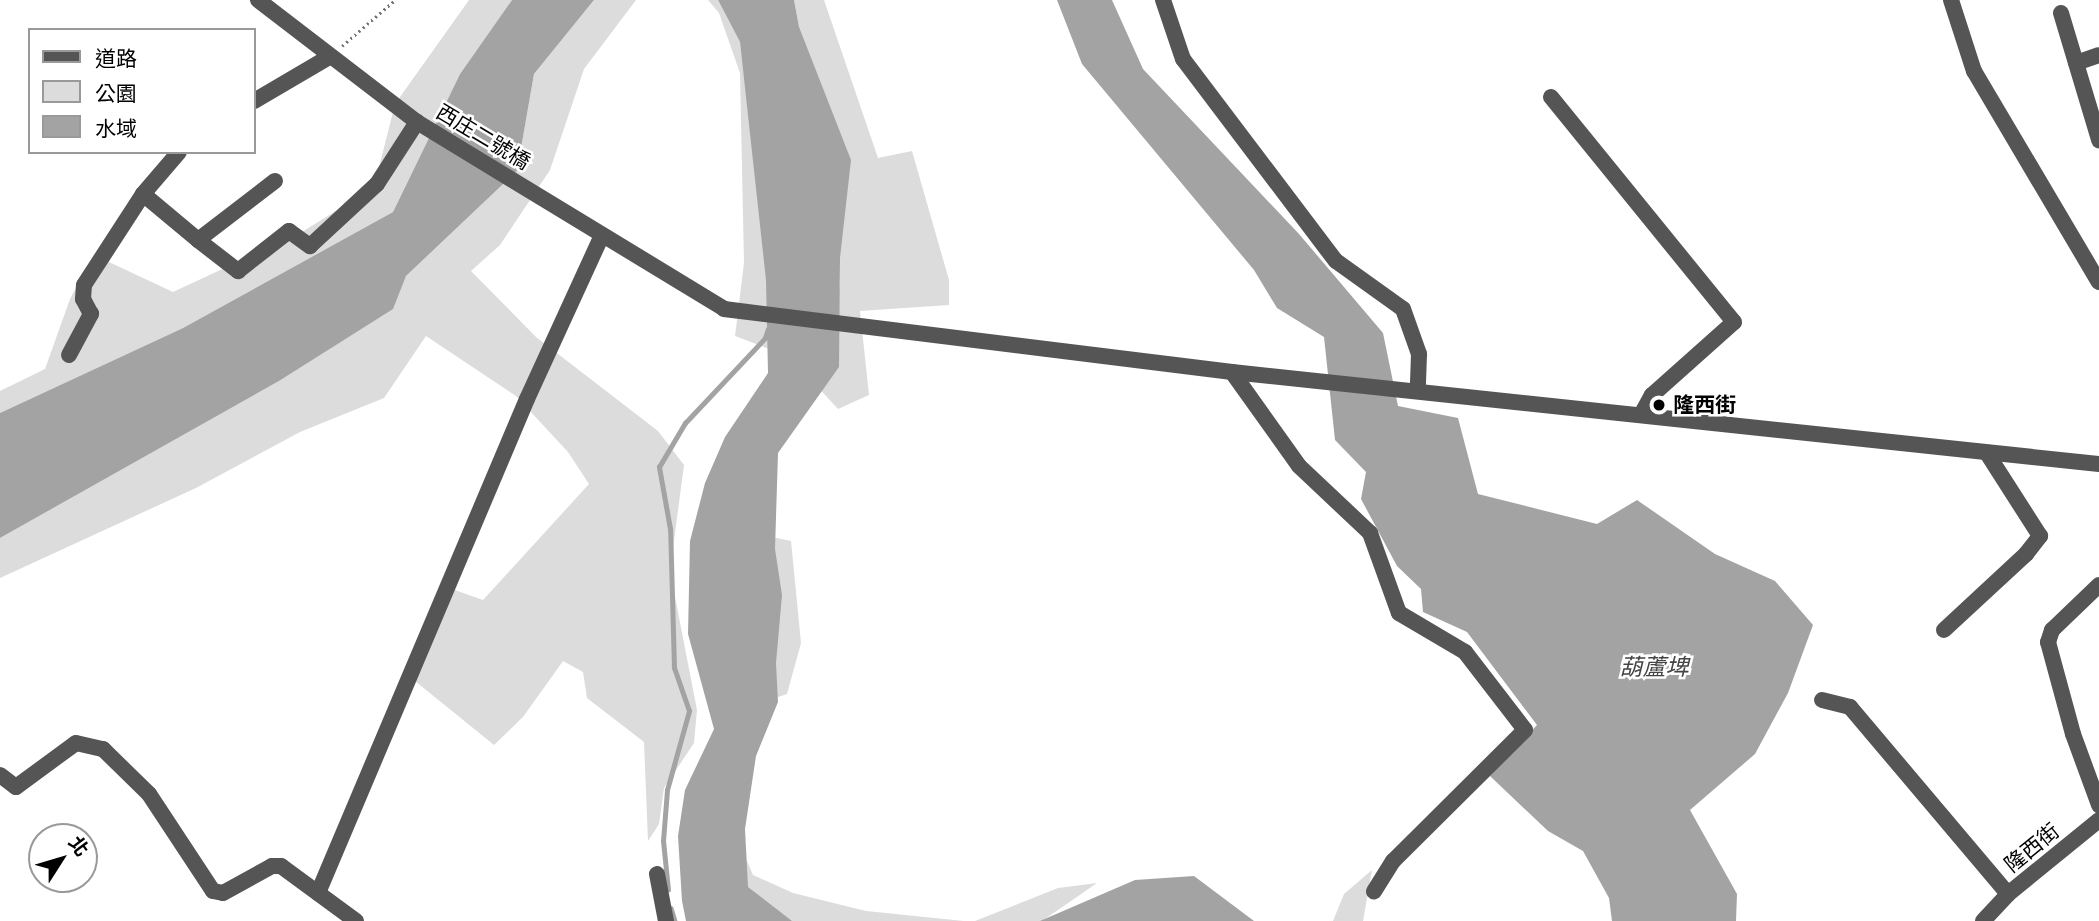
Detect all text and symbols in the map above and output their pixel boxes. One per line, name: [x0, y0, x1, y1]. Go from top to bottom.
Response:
legend: [28, 28, 256, 154]
text: 道路: [95, 47, 137, 71]
text: 公園: [95, 82, 137, 106]
street label: 西庄二號橋: [432, 99, 534, 175]
text: 水域: [95, 117, 137, 141]
place label: 隆西街: [1673, 392, 1736, 418]
marker: 隆西街: [1651, 397, 1667, 413]
water label: 葫蘆埤: [1620, 654, 1688, 682]
street label: 隆西街: [2000, 818, 2064, 878]
north arrow: [28, 823, 98, 893]
text: 北: [64, 832, 93, 861]

